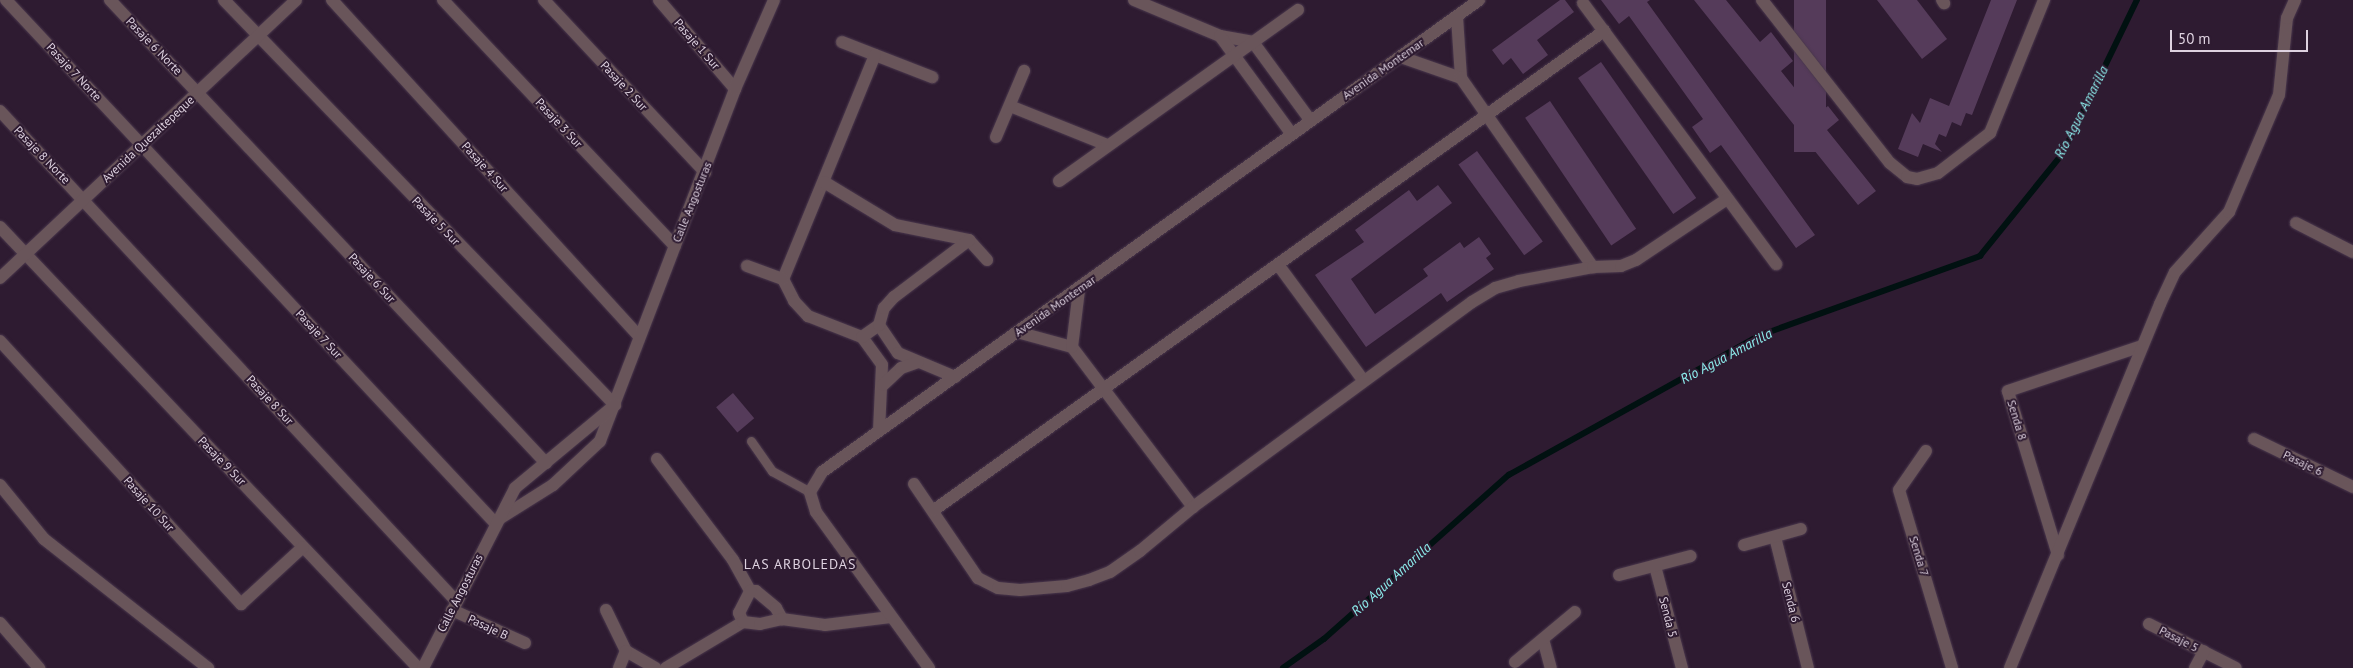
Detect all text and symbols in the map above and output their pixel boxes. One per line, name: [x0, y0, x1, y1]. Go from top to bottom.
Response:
street label: Pasaje 6 Norte: [123, 14, 185, 78]
street label: Pasaje 1 Sur: [671, 16, 723, 72]
scale bar: [2173, 20, 2310, 52]
text: 50 m: [2178, 29, 2211, 48]
street label: Avenida Montemar: [1340, 36, 1426, 102]
street label: Pasaje 7 Norte: [43, 40, 105, 104]
street label: Pasaje 2 Sur: [597, 58, 651, 114]
water label: Río Agua Amarilla: [2050, 63, 2112, 161]
street label: Avenida Quezaltepeque: [99, 93, 197, 185]
street label: Pasaje 3 Sur: [532, 95, 586, 151]
street label: Pasaje 8 Norte: [11, 123, 73, 187]
street label: Pasaje 4 Sur: [459, 139, 511, 195]
street label: Calle Angosturas: [669, 159, 715, 245]
street label: Pasaje 5 Sur: [409, 194, 463, 248]
street label: Pasaje 6 Sur: [345, 250, 399, 306]
street label: Avenida Montemar: [1012, 273, 1098, 339]
street label: Pasaje 7 Sur: [292, 306, 346, 362]
water label: Río Agua Amarilla: [1677, 325, 1775, 387]
street label: Pasaje 8 Sur: [243, 372, 297, 428]
street label: Senda 8: [2004, 398, 2030, 442]
street label: Pasaje 9 Sur: [195, 434, 249, 488]
street label: Pasaje 6: [2281, 447, 2325, 479]
street label: Pasaje 10 Sur: [121, 474, 177, 534]
street label: Senda 7: [1906, 534, 1932, 578]
water label: Río Agua Amarilla: [1347, 538, 1435, 620]
street label: Calle Angosturas: [434, 551, 486, 635]
district label: LAS ARBOLEDAS: [742, 556, 858, 572]
street label: Senda 6: [1779, 580, 1803, 624]
street label: Senda 5: [1656, 595, 1680, 639]
street label: Pasaje B: [466, 611, 510, 643]
street label: Pasaje 5: [2157, 623, 2201, 655]

